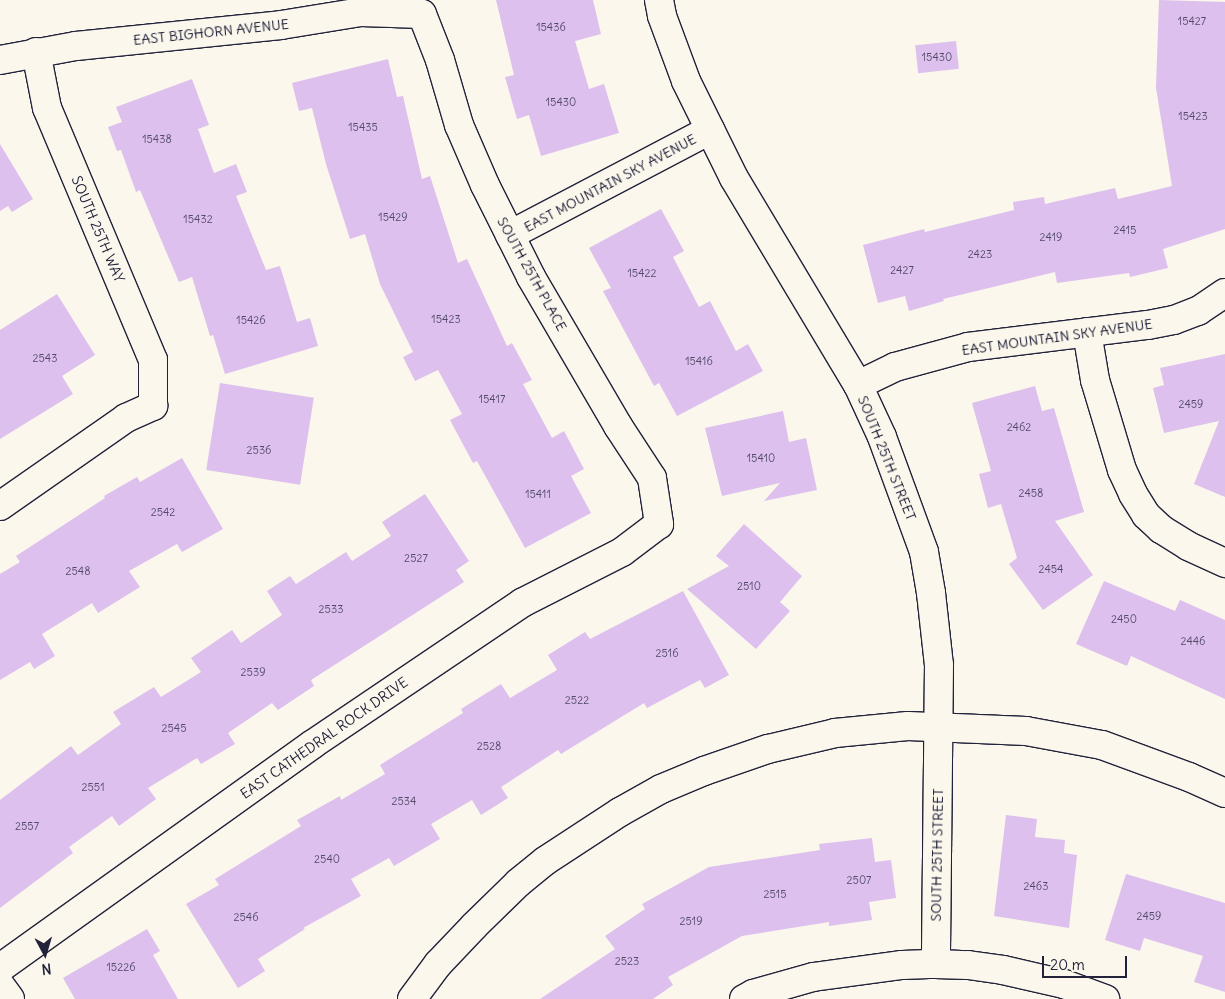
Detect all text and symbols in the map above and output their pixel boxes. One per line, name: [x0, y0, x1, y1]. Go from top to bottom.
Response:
house number: 15427: [1178, 14, 1206, 28]
street label: EAST BIGHORN AVENUE: [132, 15, 290, 49]
house number: 15436: [536, 20, 566, 34]
house number: 15430: [922, 50, 952, 64]
house number: 15430: [546, 95, 576, 109]
house number: 15423: [1178, 109, 1208, 123]
house number: 15435: [348, 120, 378, 134]
street label: EAST MOUNTAIN SKY AVENUE: [521, 130, 699, 236]
house number: 15438: [142, 132, 172, 146]
street label: SOUTH 25TH WAY: [68, 173, 128, 285]
house number: 15429: [378, 210, 408, 224]
house number: 15432: [183, 212, 213, 226]
street label: SOUTH 25TH PLACE: [494, 214, 570, 334]
house number: 2415: [1114, 223, 1136, 237]
house number: 2419: [1040, 230, 1062, 244]
house number: 2423: [968, 247, 992, 261]
house number: 2427: [890, 263, 914, 277]
house number: 15422: [627, 266, 657, 280]
house number: 15423: [431, 312, 461, 326]
house number: 15426: [236, 313, 266, 327]
street label: EAST MOUNTAIN SKY AVENUE: [961, 315, 1153, 359]
house number: 2543: [33, 351, 57, 365]
house number: 15416: [685, 354, 713, 368]
house number: 15417: [479, 392, 505, 406]
street label: SOUTH 25TH STREET: [854, 393, 920, 523]
house number: 2459: [1179, 397, 1203, 411]
house number: 2462: [1007, 420, 1031, 434]
house number: 2536: [247, 443, 271, 457]
house number: 15410: [747, 451, 775, 465]
house number: 2458: [1019, 486, 1043, 500]
house number: 15411: [525, 487, 551, 501]
house number: 2542: [151, 505, 175, 519]
house number: 2527: [404, 551, 428, 565]
house number: 2454: [1039, 562, 1063, 576]
house number: 2548: [65, 564, 91, 578]
house number: 2510: [737, 579, 761, 593]
house number: 2533: [319, 602, 343, 616]
house number: 2450: [1111, 612, 1137, 626]
house number: 2446: [1181, 634, 1205, 648]
house number: 2516: [655, 646, 679, 660]
house number: 2539: [241, 665, 265, 679]
street label: EAST CATHEDRAL ROCK DRIVE: [237, 674, 411, 802]
house number: 2522: [565, 693, 589, 707]
house number: 2545: [161, 721, 187, 735]
house number: 2528: [477, 739, 501, 753]
house number: 2551: [81, 780, 105, 794]
street label: SOUTH 25TH STREET: [927, 788, 947, 922]
house number: 2534: [392, 794, 416, 808]
house number: 2557: [15, 819, 39, 833]
house number: 2540: [314, 852, 340, 866]
house number: 2507: [847, 873, 871, 887]
house number: 2463: [1024, 879, 1048, 893]
house number: 2515: [763, 887, 787, 901]
house number: 2459: [1137, 909, 1161, 923]
house number: 2546: [233, 910, 259, 924]
house number: 2519: [679, 914, 703, 928]
north arrow: [20, 929, 70, 979]
scale bar: [1045, 946, 1130, 978]
house number: 2523: [615, 954, 639, 968]
text: 20 m: [1050, 955, 1085, 974]
text: N: [41, 959, 52, 978]
house number: 15226: [106, 960, 136, 974]

